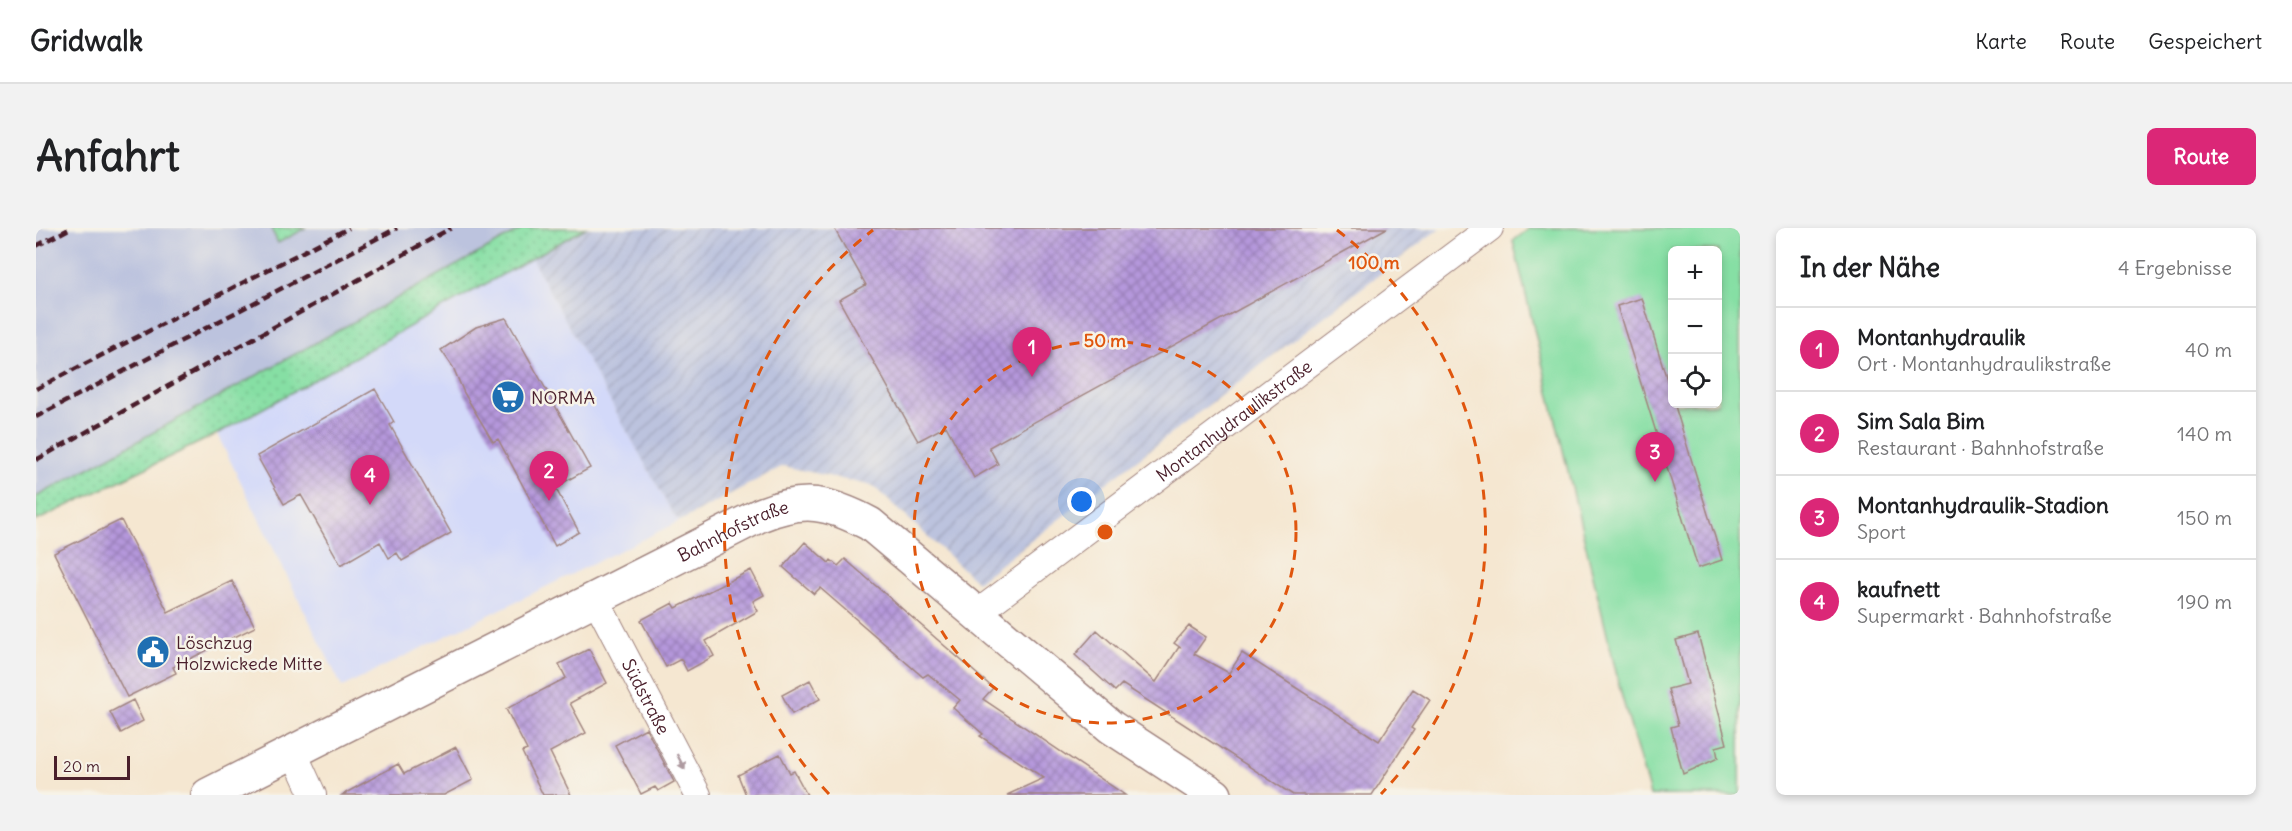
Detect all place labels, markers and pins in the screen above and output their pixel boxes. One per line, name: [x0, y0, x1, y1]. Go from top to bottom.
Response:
pin: 1: [1012, 328, 1052, 377]
supermarket icon: NORMA: [490, 379, 526, 415]
place label: NORMA: [531, 386, 595, 409]
pin: 3: [1636, 432, 1674, 482]
pin: 2: [530, 452, 568, 501]
pin: 4: [350, 456, 390, 505]
centre of rings: [1095, 522, 1115, 542]
place label: Löschzug Holzwickede Mitte: [176, 631, 322, 675]
public building icon: Löschzug Holzwickede Mitte: [135, 634, 171, 670]

